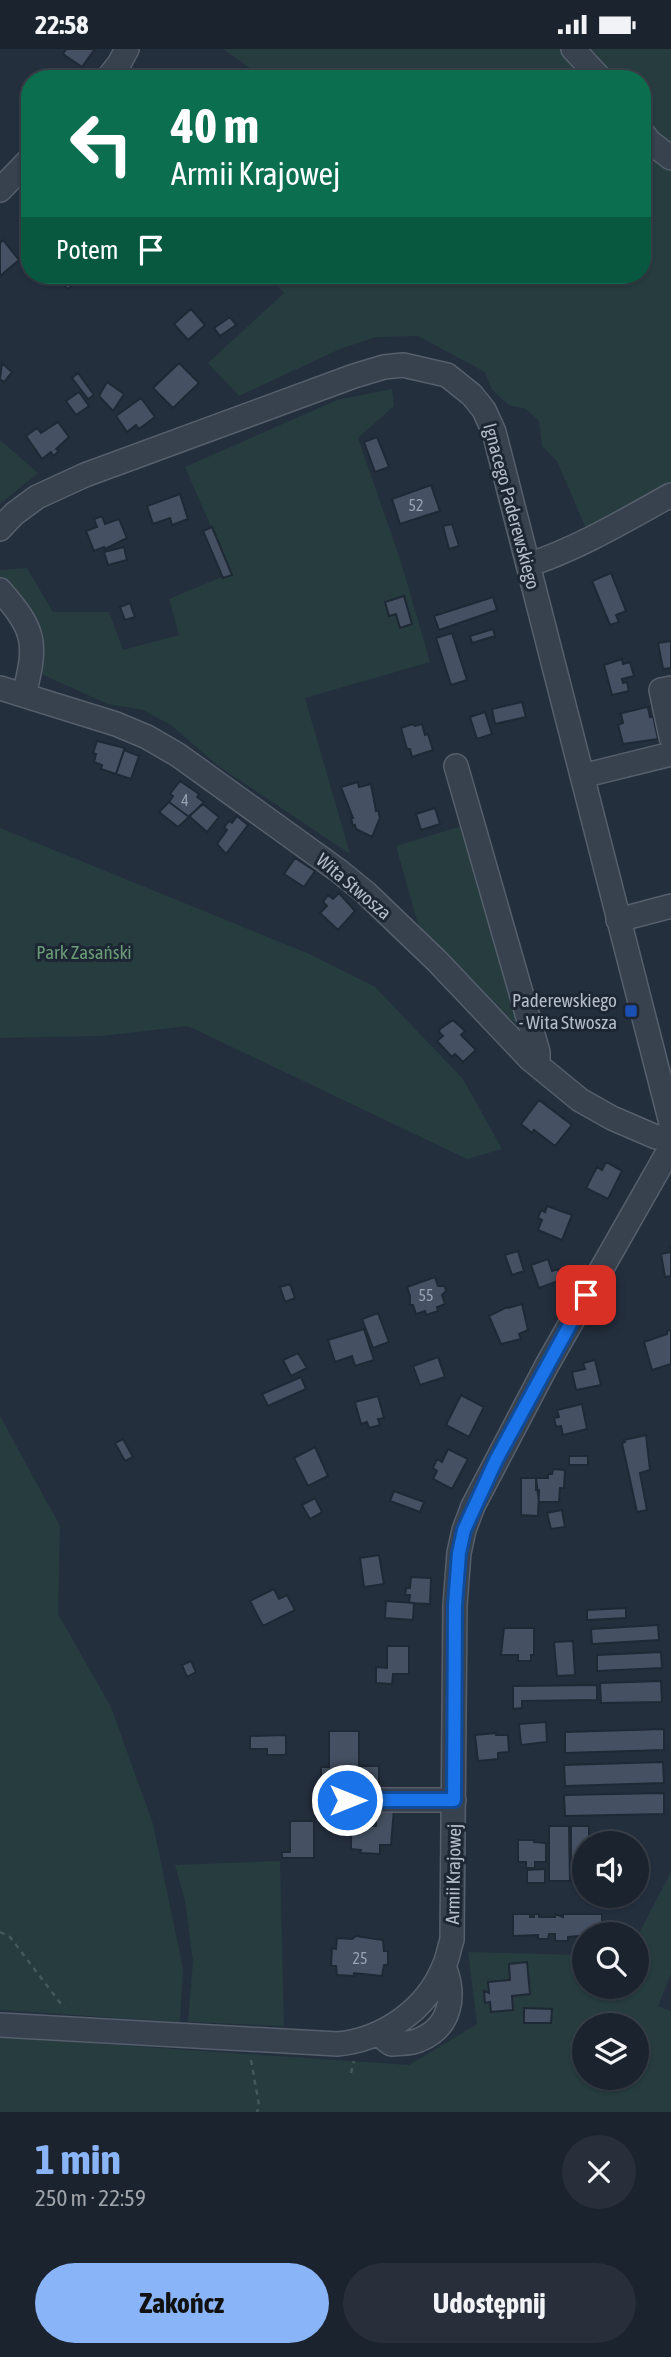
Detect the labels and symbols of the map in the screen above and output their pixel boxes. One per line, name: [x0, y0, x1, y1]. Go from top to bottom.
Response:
street label: Ignacego Paderewskiego: [479, 421, 545, 592]
house number: 52: [408, 496, 424, 514]
house number: 4: [181, 791, 189, 809]
street label: Wita Stwosza: [312, 848, 396, 924]
park label: Park Zasański: [36, 941, 132, 963]
place label: Paderewskiego - Wita Stwosza: [512, 989, 617, 1033]
marker: Paderewskiego - Wita Stwosza: [623, 1003, 639, 1019]
pin: [556, 1265, 616, 1325]
house number: 55: [418, 1286, 434, 1304]
position arrow: [310, 1763, 384, 1837]
street label: Armii Krajowej: [441, 1824, 465, 1924]
house number: 25: [352, 1949, 368, 1967]

